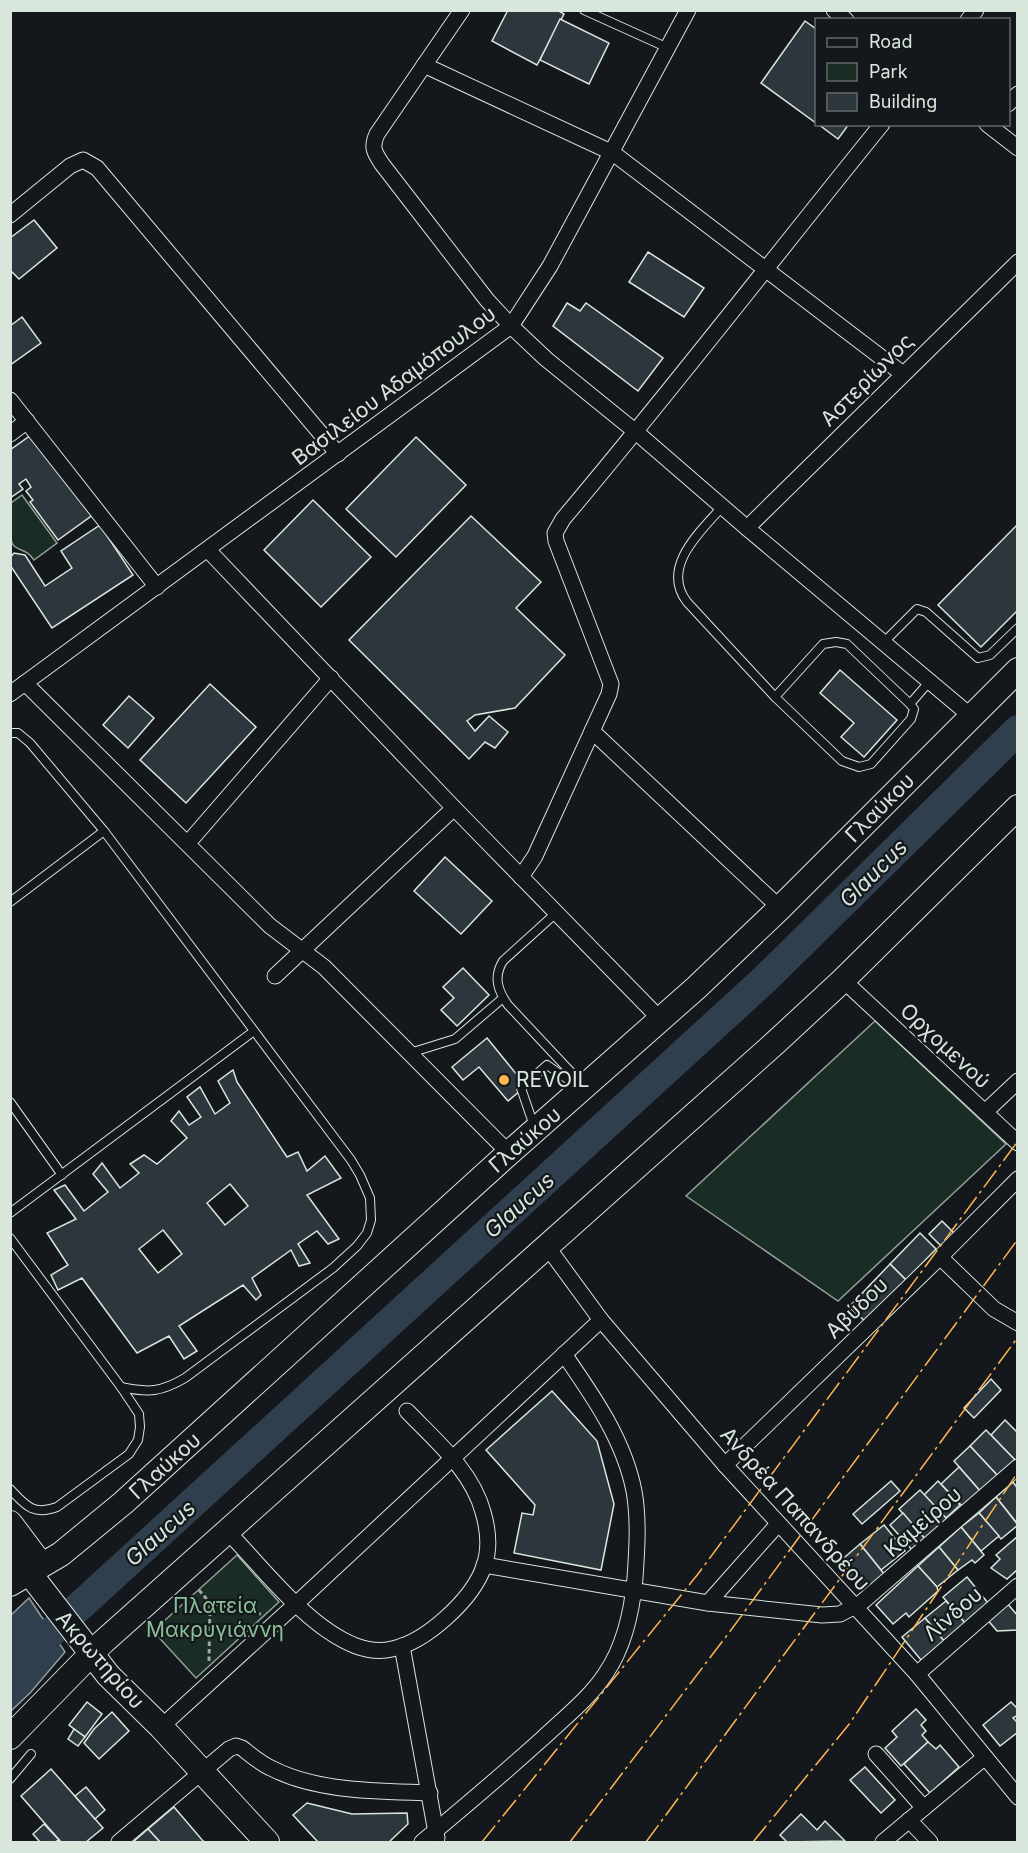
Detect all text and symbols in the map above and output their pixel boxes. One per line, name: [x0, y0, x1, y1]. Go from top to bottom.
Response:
legend: [815, 18, 1010, 126]
text: Road: [869, 31, 912, 52]
text: Park: [869, 61, 908, 82]
text: Building: [869, 91, 937, 112]
street label: Βασιλείου Αδαμόπουλου: [287, 301, 500, 470]
street label: Αστερίωνος: [815, 328, 918, 431]
street label: Γλαύκου: [840, 768, 919, 847]
water label: Glaucus: [834, 834, 912, 912]
street label: Ορχομενού: [895, 998, 995, 1094]
place label: REVOIL: [516, 1067, 590, 1092]
marker: REVOIL: [497, 1073, 511, 1087]
street label: Γλαύκου: [484, 1102, 566, 1178]
water label: Glaucus: [479, 1167, 559, 1243]
street label: Αβύδου: [820, 1272, 893, 1343]
street label: Ανδρέα Παπανδρέου: [715, 1422, 875, 1596]
street label: Γλαύκου: [124, 1427, 205, 1504]
street label: Καμείρου: [879, 1481, 967, 1562]
water label: Glaucus: [120, 1495, 200, 1571]
street label: Λίνδου: [918, 1581, 987, 1646]
park label: Πλατεία Μακρυγιάννη: [146, 1593, 284, 1642]
street label: Ακρωτηρίου: [51, 1606, 150, 1714]

